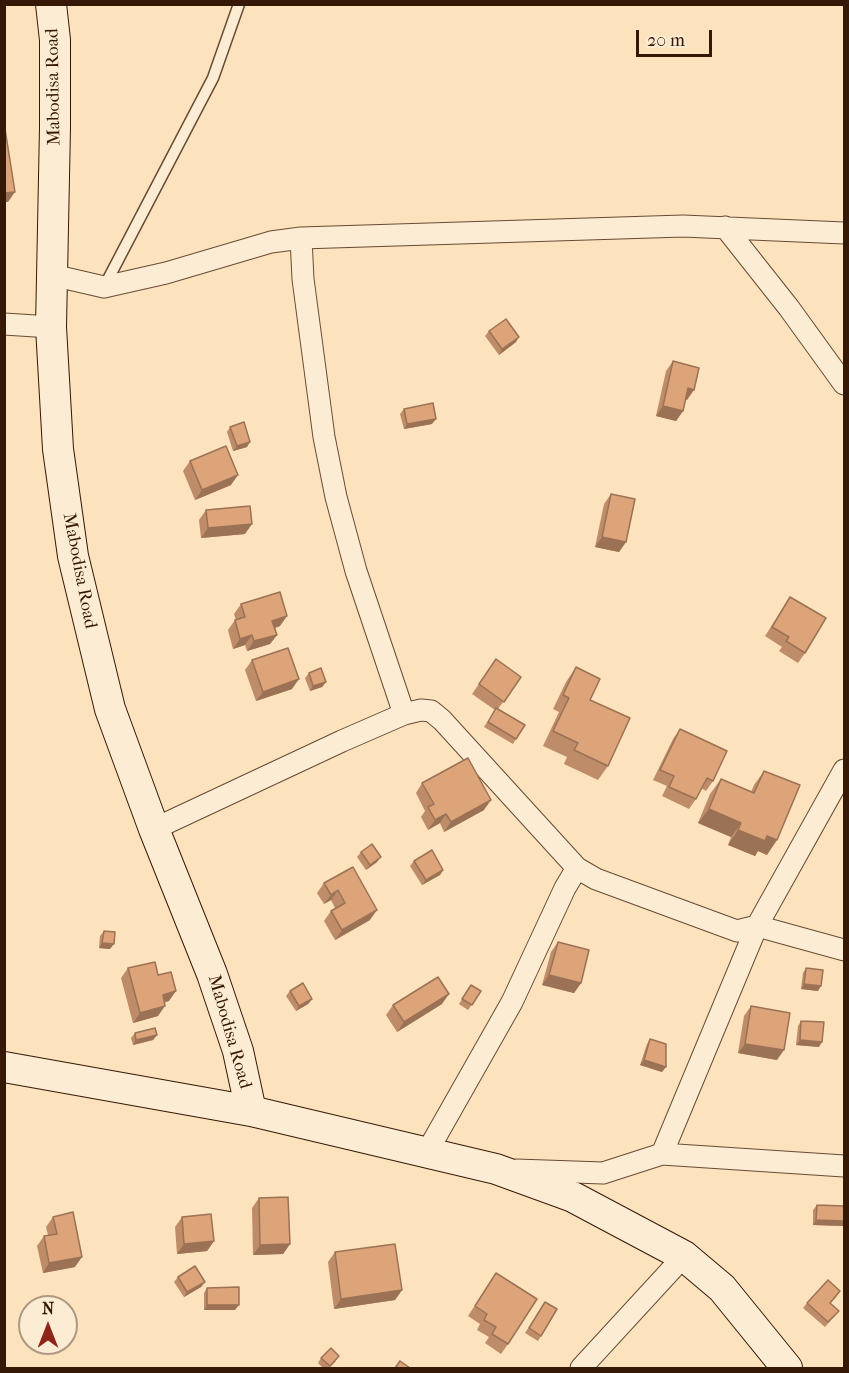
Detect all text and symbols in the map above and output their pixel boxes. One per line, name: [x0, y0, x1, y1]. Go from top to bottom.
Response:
scale bar: [639, 18, 716, 56]
street label: Mabodisa Road: [42, 28, 66, 146]
text: 20 m: [647, 30, 685, 51]
street label: Mabodisa Road: [57, 511, 101, 631]
street label: Mabodisa Road: [202, 973, 256, 1091]
north arrow: [18, 1295, 78, 1355]
text: N: [42, 1299, 54, 1318]

